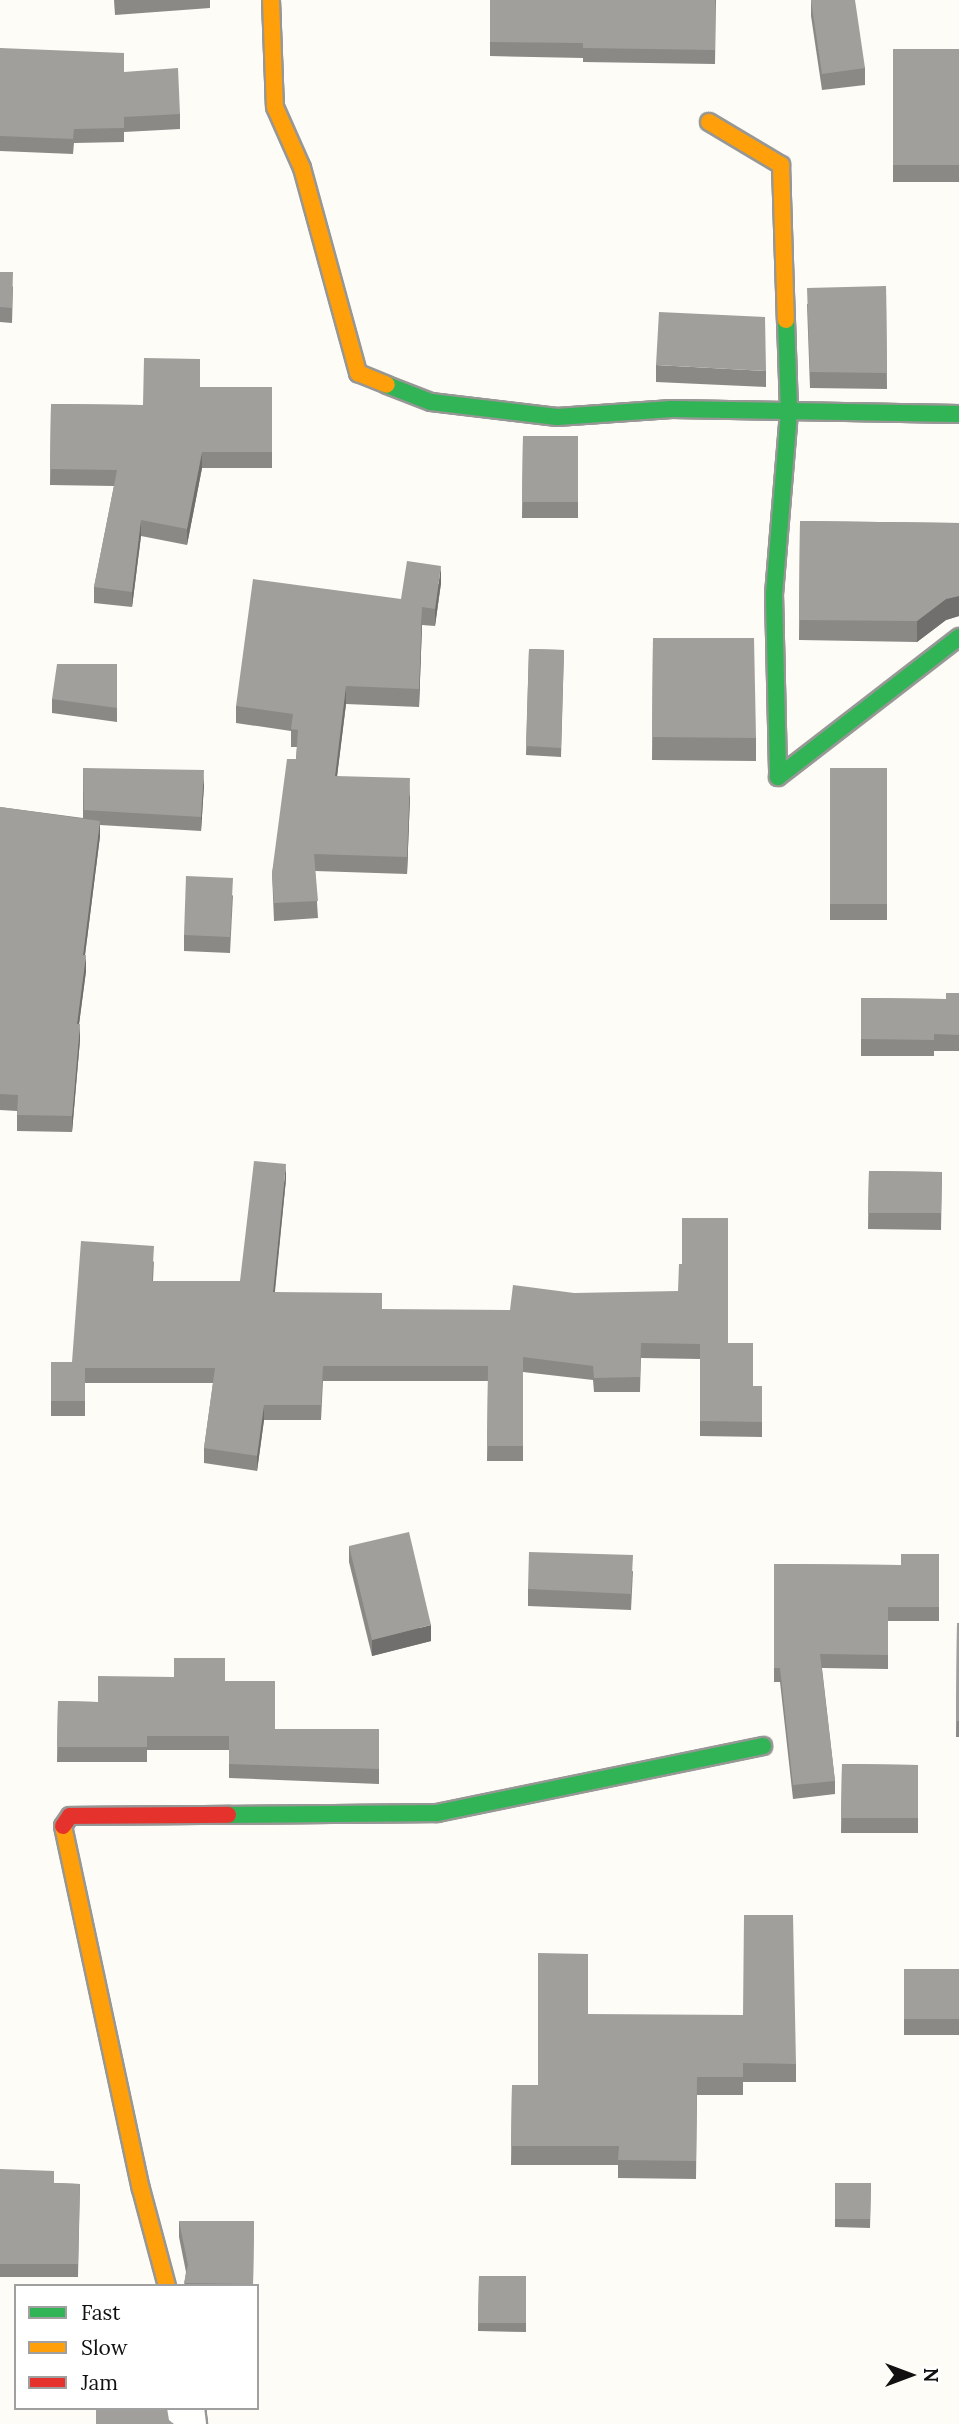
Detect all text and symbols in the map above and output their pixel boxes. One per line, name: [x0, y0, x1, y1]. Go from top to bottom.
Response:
legend: [14, 2284, 259, 2410]
text: Fast: [81, 2299, 120, 2326]
text: Slow: [81, 2334, 128, 2361]
north arrow: [875, 2340, 945, 2410]
text: N: [919, 2368, 943, 2382]
text: Jam: [81, 2369, 118, 2396]

